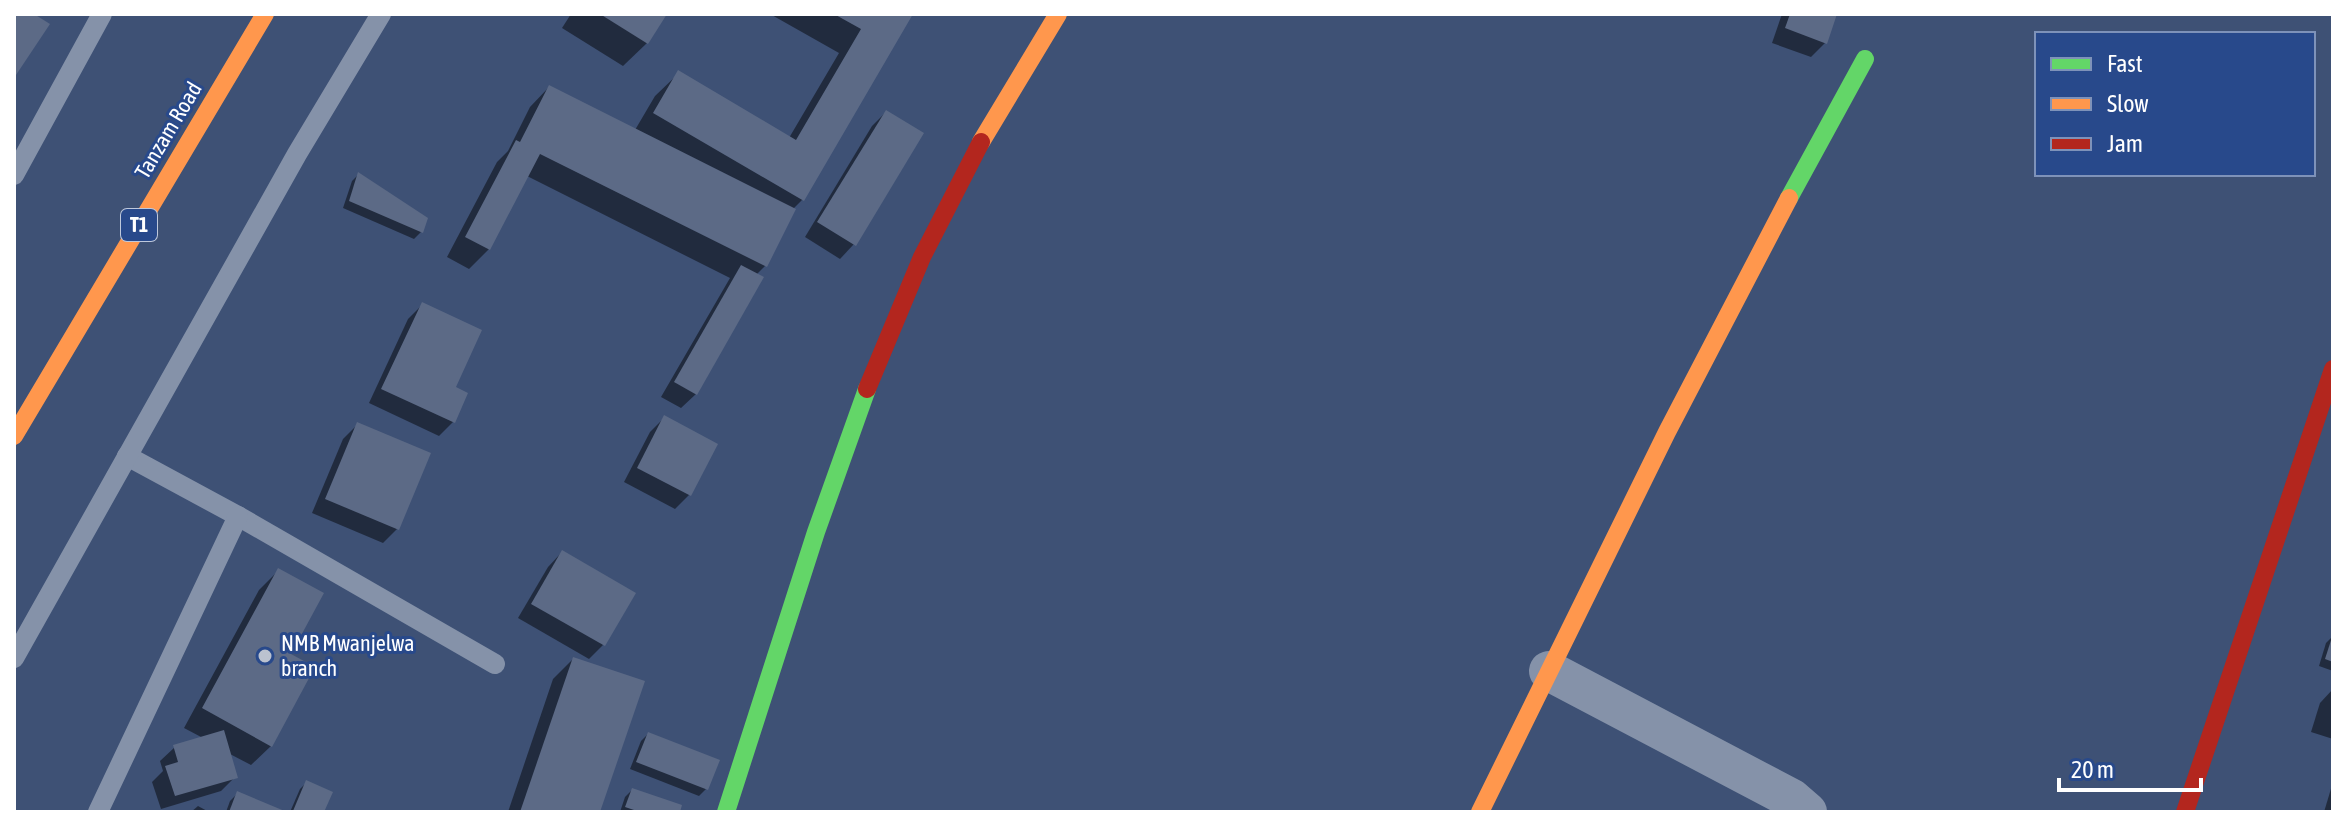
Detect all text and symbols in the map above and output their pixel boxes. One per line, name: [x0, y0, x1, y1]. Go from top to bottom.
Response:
legend: [2035, 32, 2315, 176]
text: Fast: [2107, 50, 2143, 77]
street label: Tanzam Road: [129, 77, 207, 183]
text: Slow: [2107, 90, 2149, 117]
text: Jam: [2107, 130, 2143, 157]
road number: T1: [121, 209, 157, 241]
place label: NMB Mwanjelwa branch: [281, 630, 415, 681]
marker: NMB Mwanjelwa branch: [256, 647, 274, 665]
scale bar: [2059, 742, 2201, 792]
text: 20 m: [2071, 756, 2114, 783]

